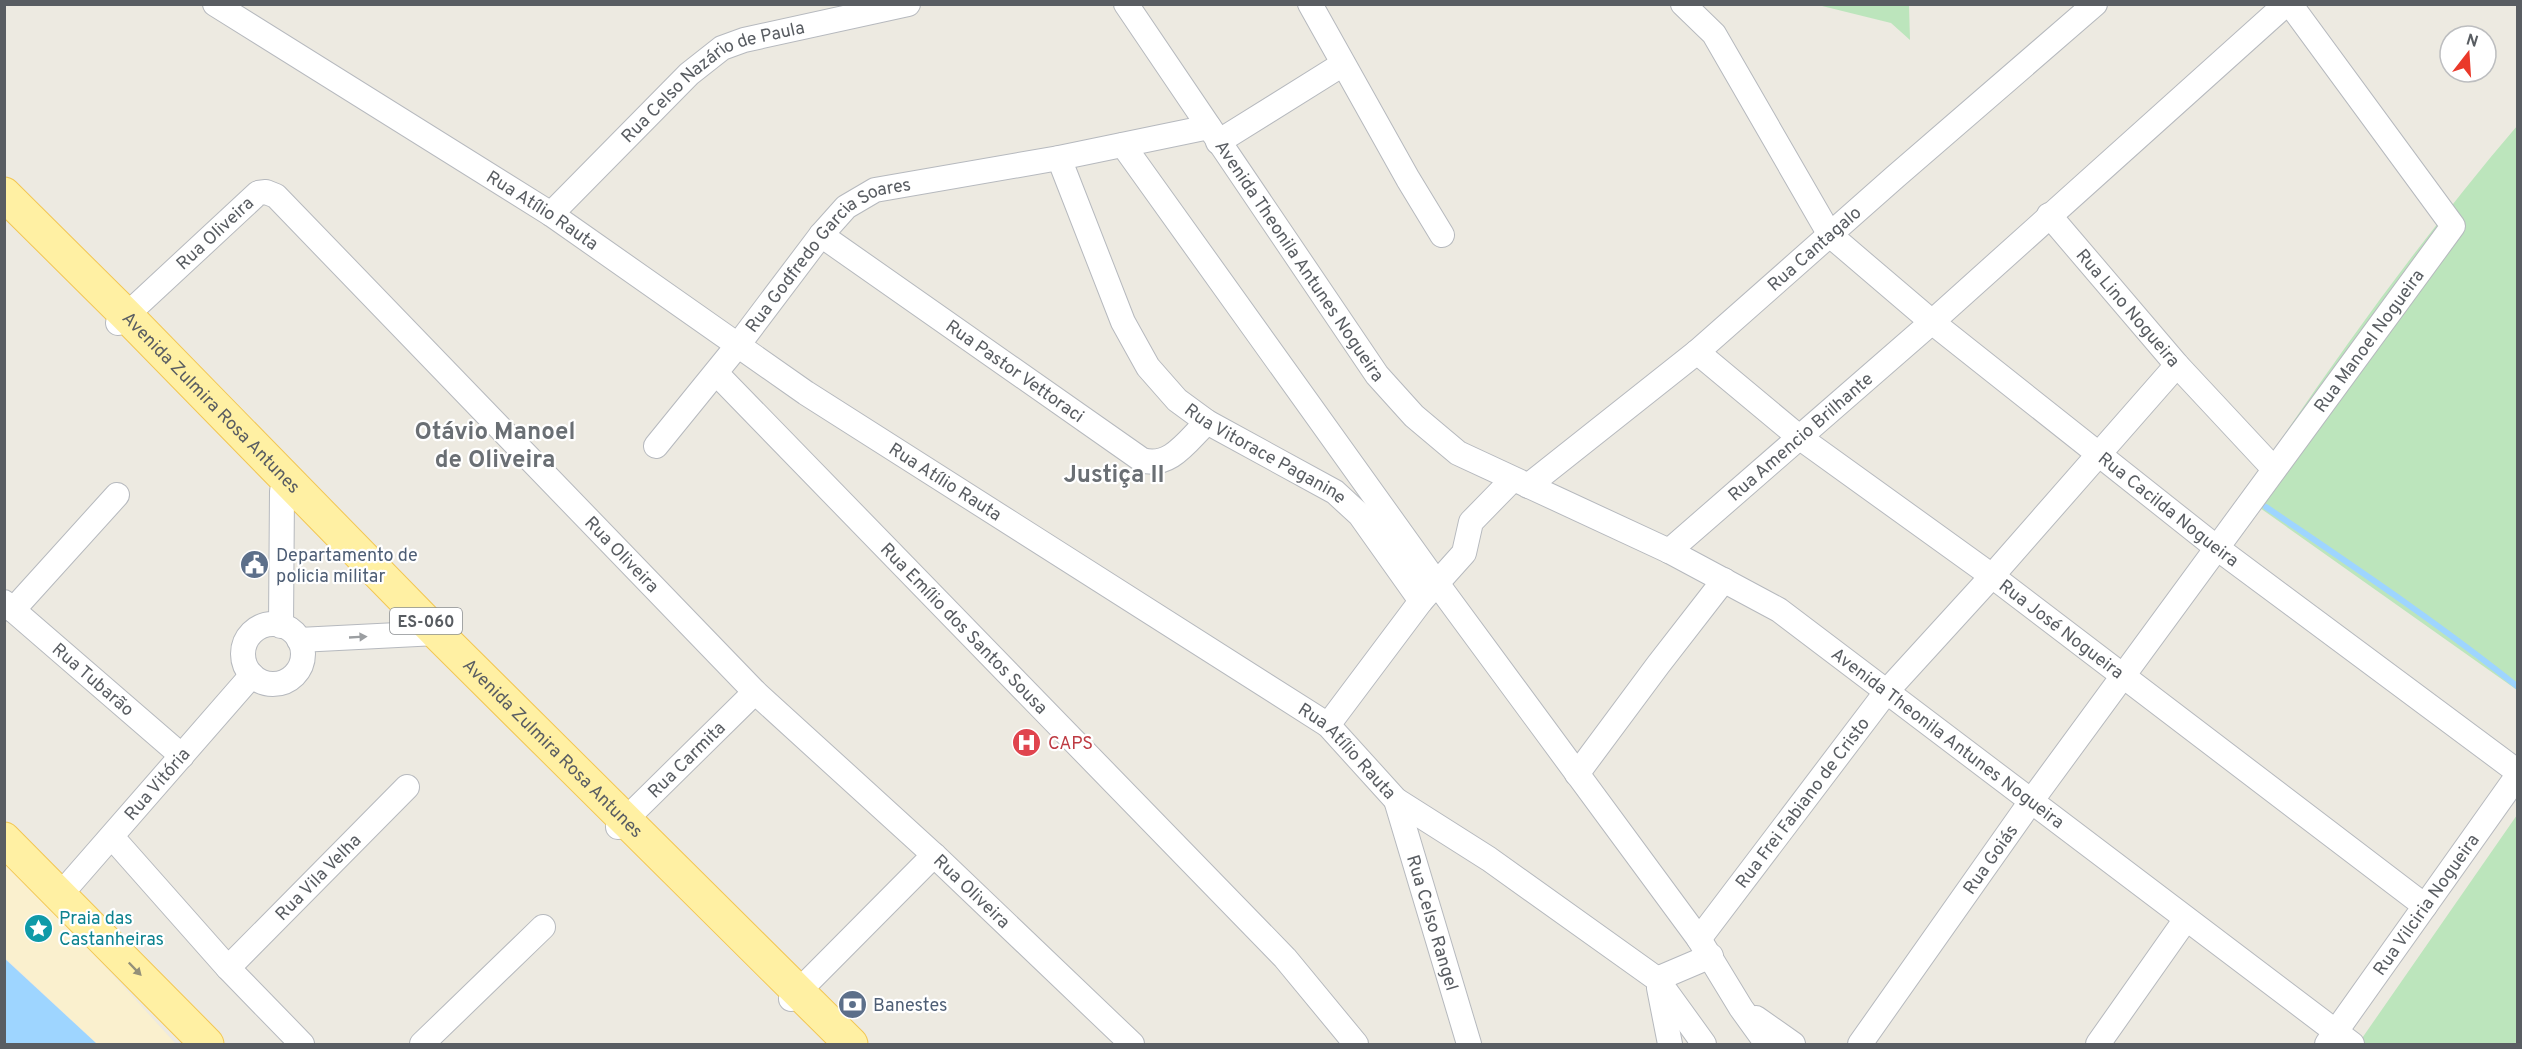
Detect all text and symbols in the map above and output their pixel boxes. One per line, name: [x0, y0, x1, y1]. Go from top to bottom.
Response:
street label: Rua Celso Nazário de Paula: [617, 17, 807, 149]
north arrow: [2438, 24, 2498, 84]
text: N: [2463, 30, 2480, 53]
street label: Avenida Theonila Antunes Nogueira: [1209, 136, 1388, 388]
street label: Rua Atílio Rauta: [481, 166, 602, 257]
street label: Rua Godfredo Garcia Soares: [741, 174, 913, 338]
street label: Rua Oliveira: [172, 193, 259, 276]
street label: Rua Cantagalo: [1763, 202, 1867, 297]
street label: Rua Lino Nogueira: [2070, 245, 2184, 373]
street label: Rua Manoel Nogueira: [2310, 265, 2430, 418]
street label: Avenida Zulmira Rosa Antunes: [116, 308, 304, 499]
street label: Rua Pastor Vettoraci: [940, 316, 1088, 429]
street label: Rua Amencio Brilhante: [1724, 368, 1879, 507]
street label: Rua Vitorace Paganine: [1179, 399, 1351, 510]
district label: Otávio Manoel de Oliveira: [415, 418, 575, 476]
street label: Rua Atílio Rauta: [884, 439, 1005, 527]
street label: Rua Cacilda Nogueira: [2093, 448, 2243, 573]
district label: Justiça II: [1063, 461, 1165, 491]
street label: Rua Oliveira: [579, 512, 663, 598]
street label: Rua Emílio dos Santos Sousa: [875, 539, 1052, 720]
place label: Departamento de policia militar: [276, 545, 418, 589]
public building icon: Departamento de policia militar: [239, 549, 271, 581]
street label: Rua José Nogueira: [1993, 575, 2128, 685]
road number: ES-060: [390, 608, 462, 634]
one-way arrow: [348, 632, 367, 641]
street label: Rua Tubarão: [46, 639, 138, 722]
street label: Avenida Theonila Antunes Nogueira: [1826, 643, 2068, 835]
street label: Avenida Zulmira Rosa Antunes: [457, 655, 647, 844]
street label: Rua Atílio Rauta: [1293, 699, 1400, 805]
street label: Rua Frei Fabiano de Cristo: [1731, 713, 1876, 894]
street label: Rua Carmita: [644, 717, 731, 804]
hospital icon: CAPS: [1011, 727, 1043, 759]
place label: CAPS: [1048, 733, 1093, 756]
street label: Rua Vitória: [120, 744, 196, 826]
street label: Rua Goiás: [1959, 821, 2024, 900]
street label: Rua Vila Velha: [271, 830, 367, 926]
street label: Rua Vilciria Nogueira: [2369, 830, 2485, 981]
street label: Rua Oliveira: [928, 850, 1014, 934]
street label: Rua Celso Rangel: [1400, 852, 1462, 994]
place label: Praia das Castanheiras: [59, 908, 164, 952]
place icon: Praia das Castanheiras: [22, 912, 54, 944]
one-way arrow: [128, 962, 142, 977]
bank icon: Banestes: [836, 989, 868, 1021]
place label: Banestes: [873, 995, 947, 1018]

